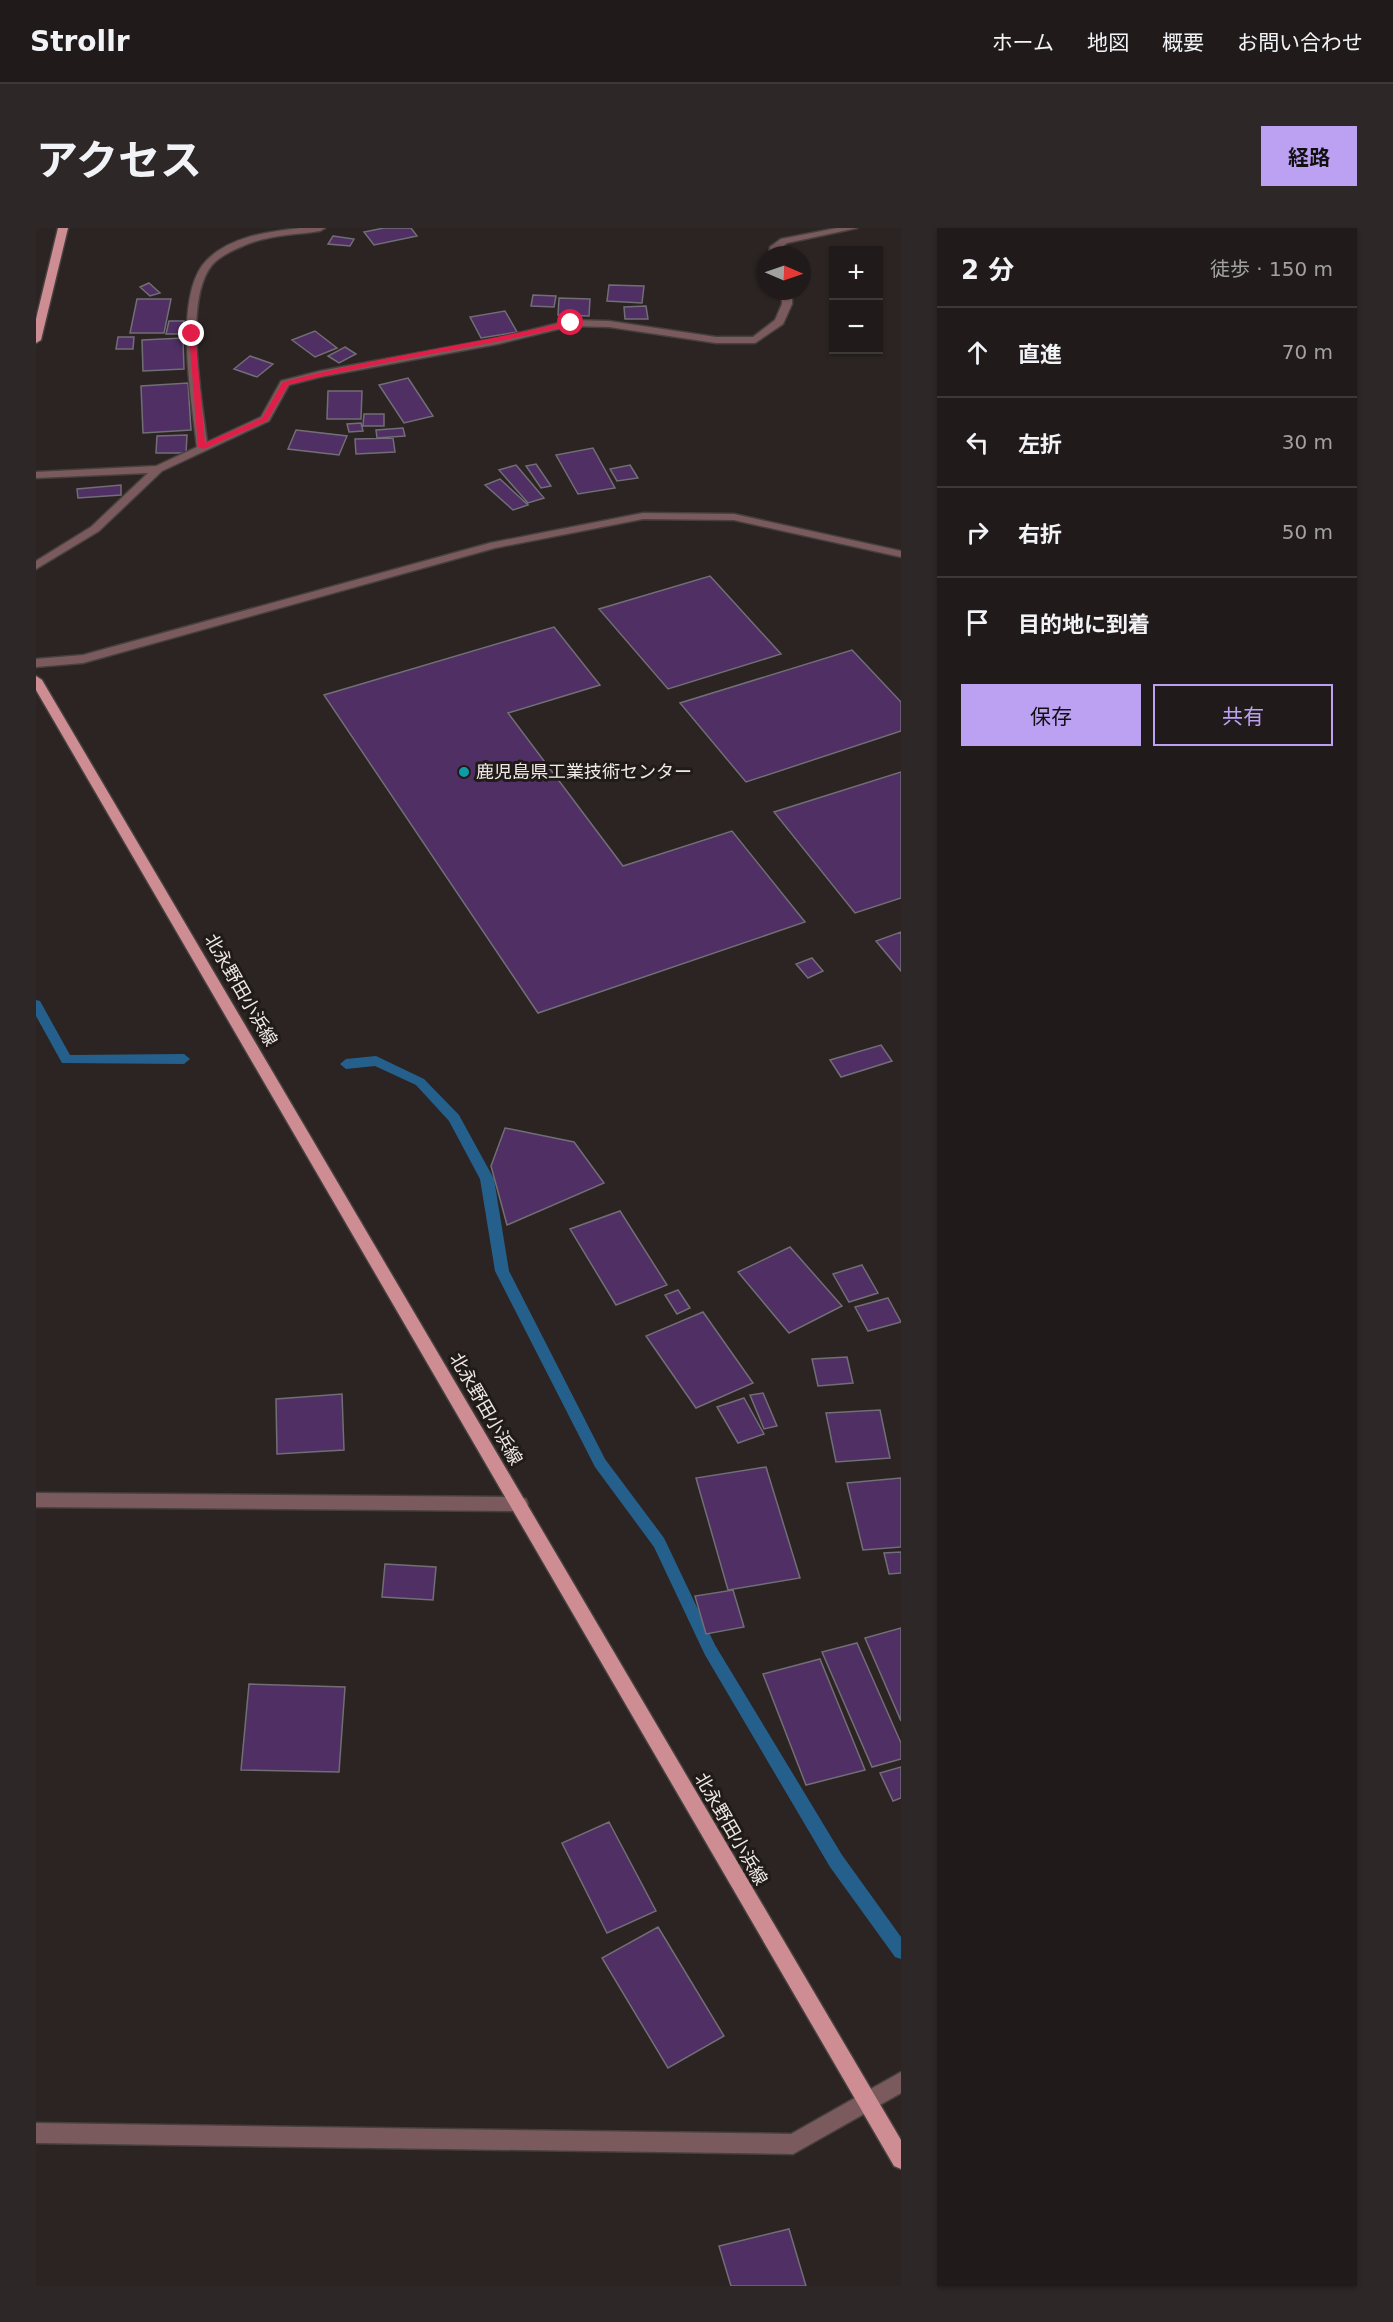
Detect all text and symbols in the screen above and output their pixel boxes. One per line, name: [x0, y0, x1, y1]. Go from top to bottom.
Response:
text: Strollr: [30, 25, 130, 58]
text: ホーム: [992, 31, 1054, 55]
text: 地図: [1087, 31, 1129, 55]
text: 概要: [1162, 31, 1204, 55]
text: お問い合わせ: [1237, 31, 1363, 55]
button: 経路: [1261, 126, 1357, 186]
text: アクセス: [36, 136, 202, 185]
north arrow: [757, 246, 811, 300]
map controls: [829, 246, 883, 354]
button: +: [829, 246, 883, 300]
text: 2 分: [961, 255, 1014, 285]
text: 徒歩 · 150 m: [1210, 257, 1333, 281]
button: −: [829, 300, 883, 354]
route start: [557, 309, 583, 335]
route end: [178, 320, 204, 346]
icon: ahead: [961, 336, 994, 369]
text: 70 m: [1282, 340, 1333, 364]
text: 直進: [1018, 342, 1062, 367]
icon: left: [961, 426, 994, 459]
text: 30 m: [1282, 430, 1333, 454]
text: 左折: [1018, 432, 1062, 457]
icon: right: [961, 516, 994, 549]
text: 50 m: [1282, 520, 1333, 544]
text: 右折: [1018, 522, 1062, 547]
icon: arrive: [961, 606, 994, 639]
text: 目的地に到着: [1018, 612, 1150, 637]
button: 保存: [961, 684, 1141, 746]
button: 共有: [1153, 684, 1333, 746]
place label: 鹿児島県工業技術センター: [476, 761, 692, 782]
marker: 鹿児島県工業技術センター: [457, 765, 471, 779]
street label: 北永野田小浜線: [201, 930, 282, 1050]
street label: 北永野田小浜線: [446, 1349, 527, 1469]
street label: 北永野田小浜線: [691, 1769, 772, 1889]

